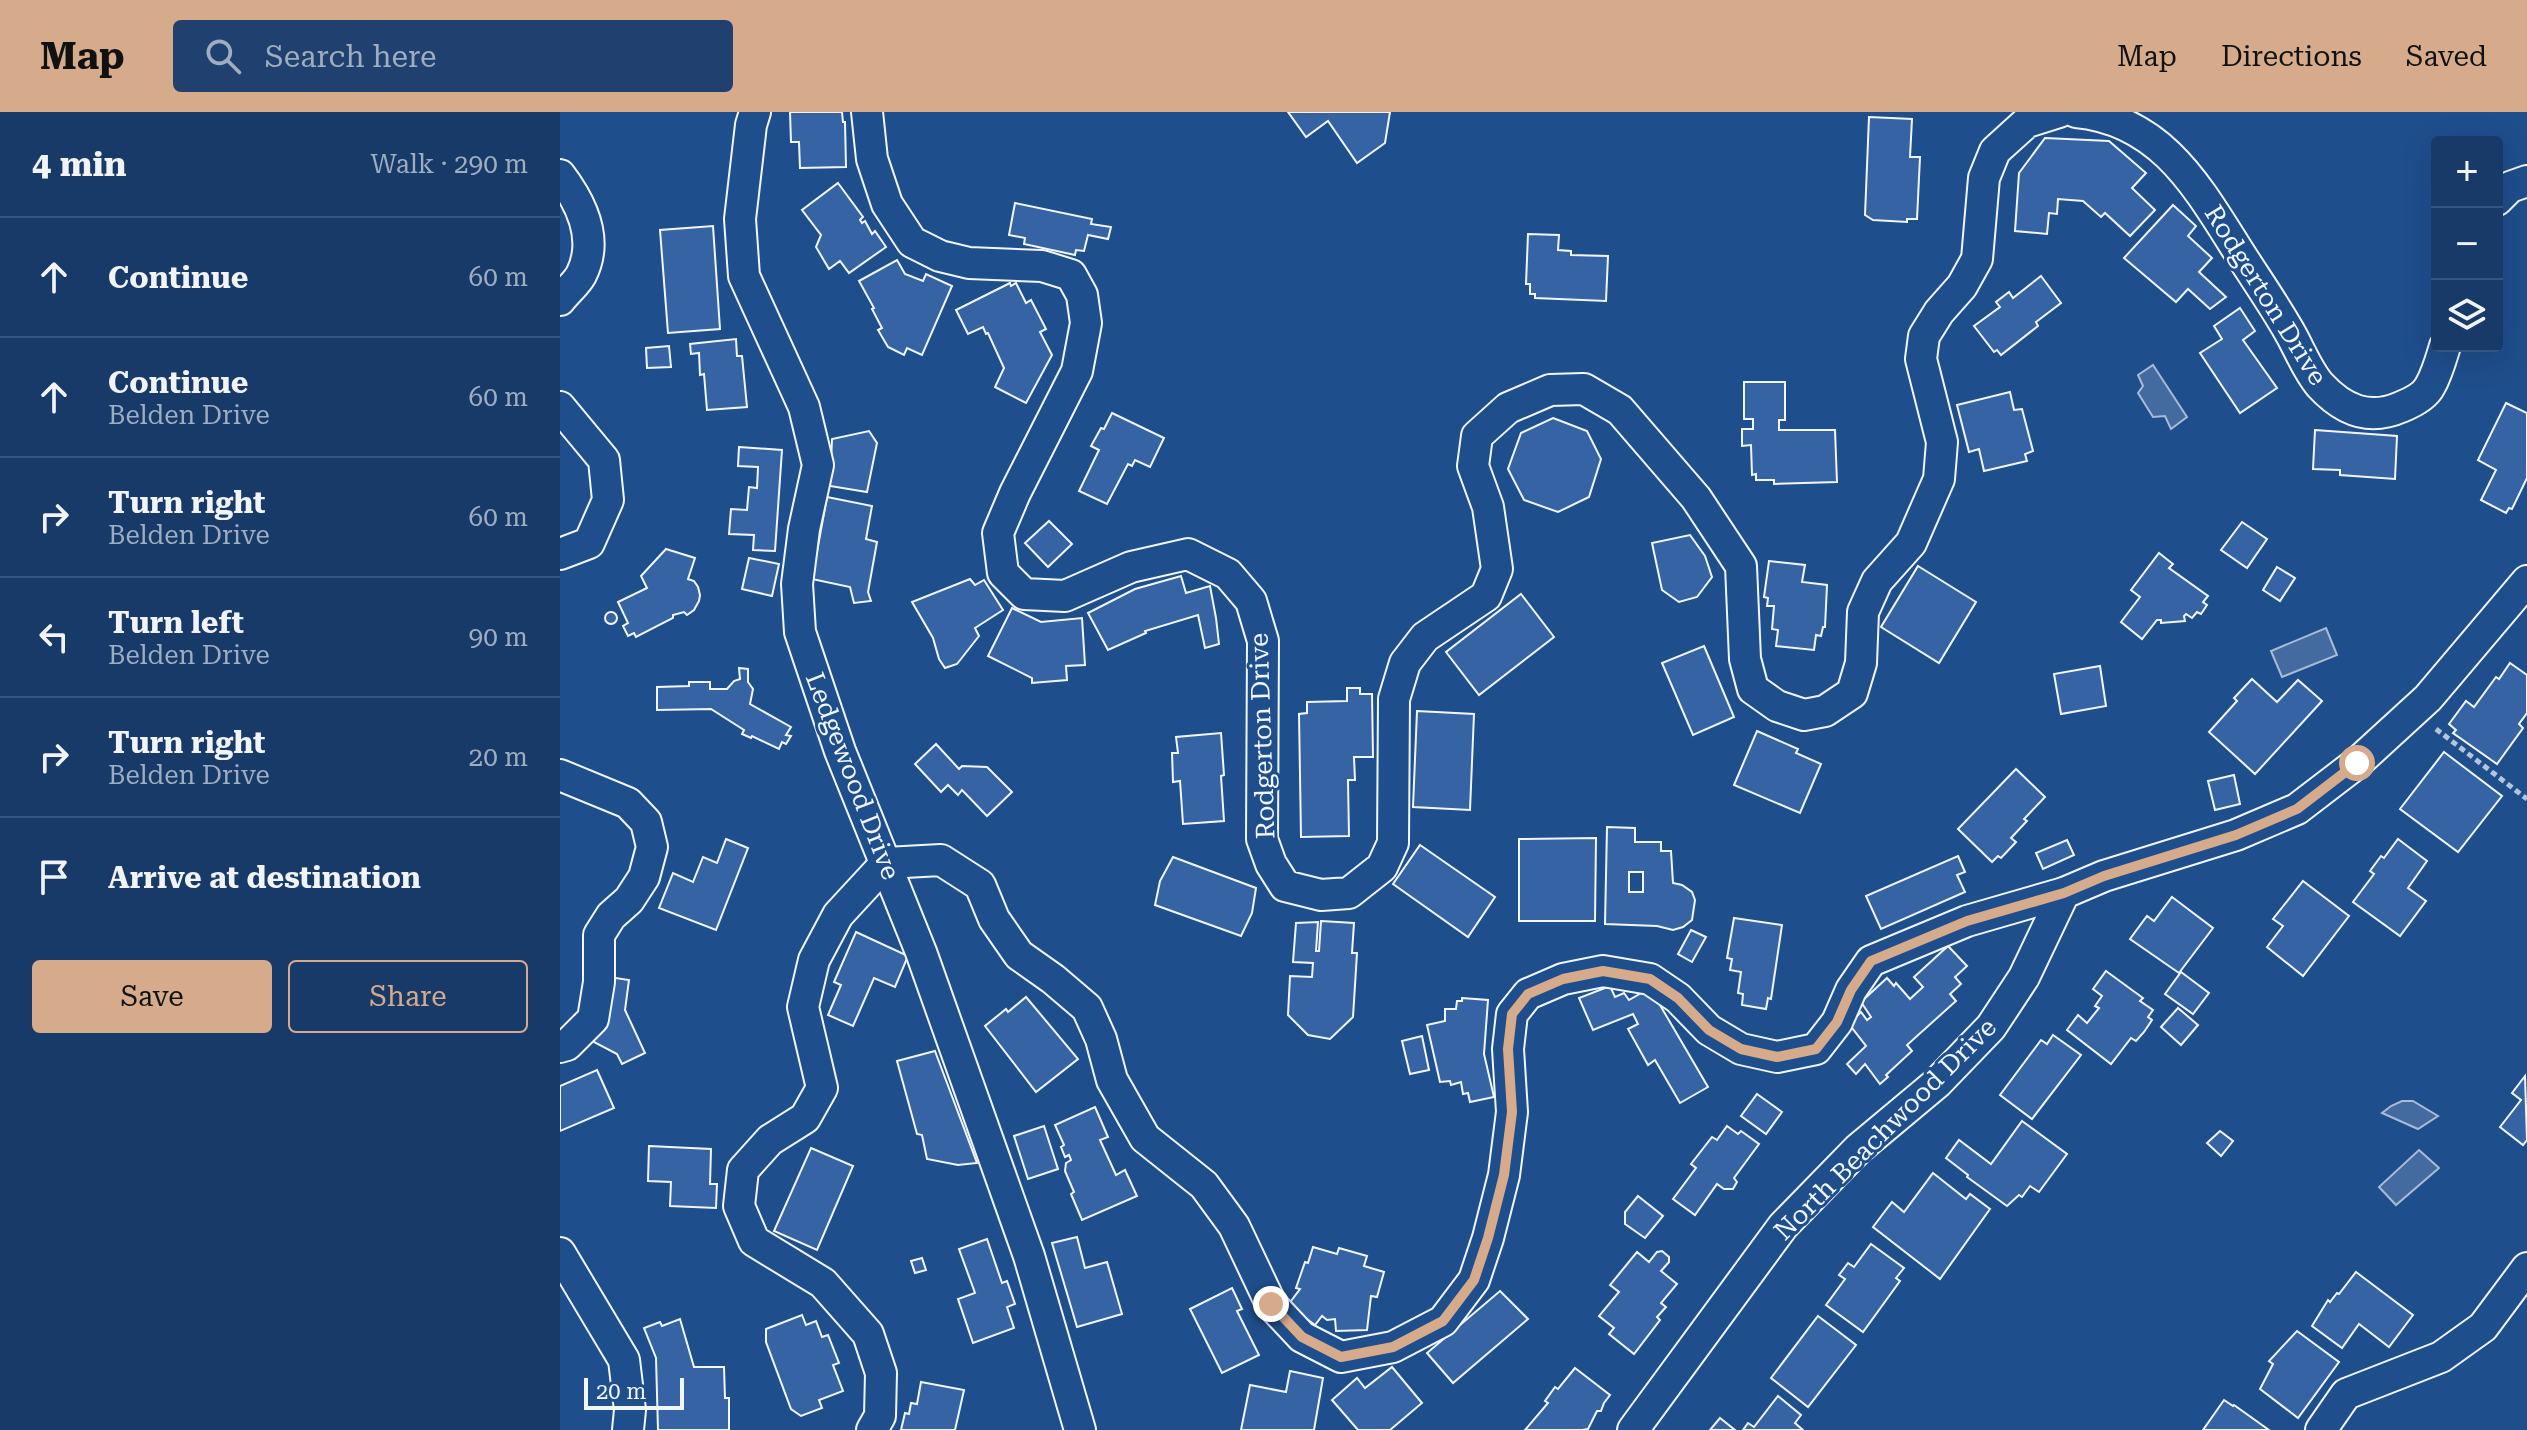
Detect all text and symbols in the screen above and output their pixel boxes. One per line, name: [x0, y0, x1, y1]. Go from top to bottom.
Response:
search box: [173, 20, 733, 92]
text: Map: [40, 34, 125, 78]
icon: search: [201, 34, 245, 78]
text: Search here: [265, 39, 437, 74]
text: Map: [2117, 40, 2177, 73]
text: Directions: [2221, 40, 2362, 73]
text: Saved: [2406, 40, 2487, 73]
map controls: [2431, 136, 2503, 352]
button: +: [2431, 136, 2503, 208]
text: 4 min: [32, 144, 127, 184]
text: Walk · 290 m: [370, 149, 528, 179]
street label: Rodgerton Drive: [2199, 200, 2333, 390]
button: −: [2431, 208, 2503, 280]
icon: ahead: [32, 255, 76, 299]
text: Continue: [108, 260, 248, 295]
text: 60 m: [469, 262, 528, 292]
button: layers: [2431, 280, 2503, 352]
text: Continue: [108, 365, 248, 400]
icon: ahead: [32, 375, 76, 419]
text: 60 m: [469, 382, 528, 412]
text: Belden Drive: [108, 400, 270, 430]
text: Turn right: [108, 485, 265, 520]
icon: right: [32, 495, 76, 539]
text: 60 m: [469, 502, 528, 532]
text: Belden Drive: [108, 520, 270, 550]
text: Turn left: [108, 605, 244, 640]
icon: left: [32, 615, 76, 659]
text: 90 m: [469, 622, 528, 652]
street label: Rodgerton Drive: [1243, 632, 1281, 840]
text: Belden Drive: [108, 640, 270, 670]
street label: Ledgewood Drive: [800, 668, 906, 884]
text: Turn right: [108, 725, 265, 760]
icon: right: [32, 735, 76, 779]
text: 20 m: [469, 742, 528, 772]
route start: [2339, 745, 2375, 781]
text: Belden Drive: [108, 760, 270, 790]
icon: arrive: [32, 855, 76, 899]
text: Arrive at destination: [108, 860, 421, 895]
button: Save: [32, 960, 272, 1033]
button: Share: [288, 960, 528, 1033]
street label: North Beachwood Drive: [1768, 1012, 2002, 1246]
route end: [1253, 1286, 1289, 1322]
scale bar: [584, 1374, 684, 1410]
text: 20 m: [596, 1379, 646, 1404]

